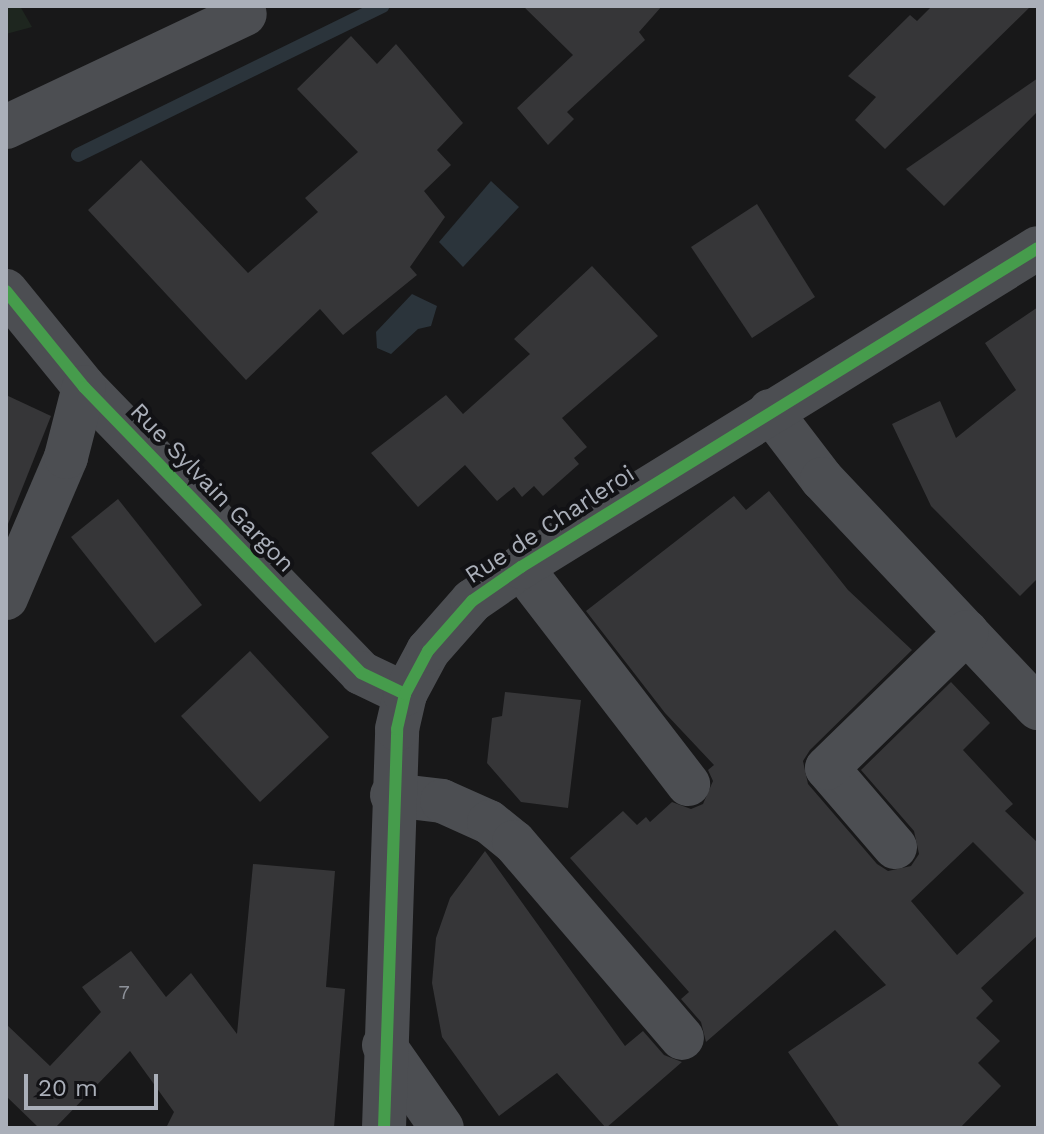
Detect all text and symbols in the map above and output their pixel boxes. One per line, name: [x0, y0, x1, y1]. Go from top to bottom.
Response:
street label: Rue Sylvain Gargon: [124, 397, 300, 579]
street label: Rue de Charleroi: [460, 460, 640, 590]
house number: 7: [118, 980, 130, 1004]
scale bar: [28, 1058, 162, 1108]
text: 20 m: [38, 1074, 98, 1102]

